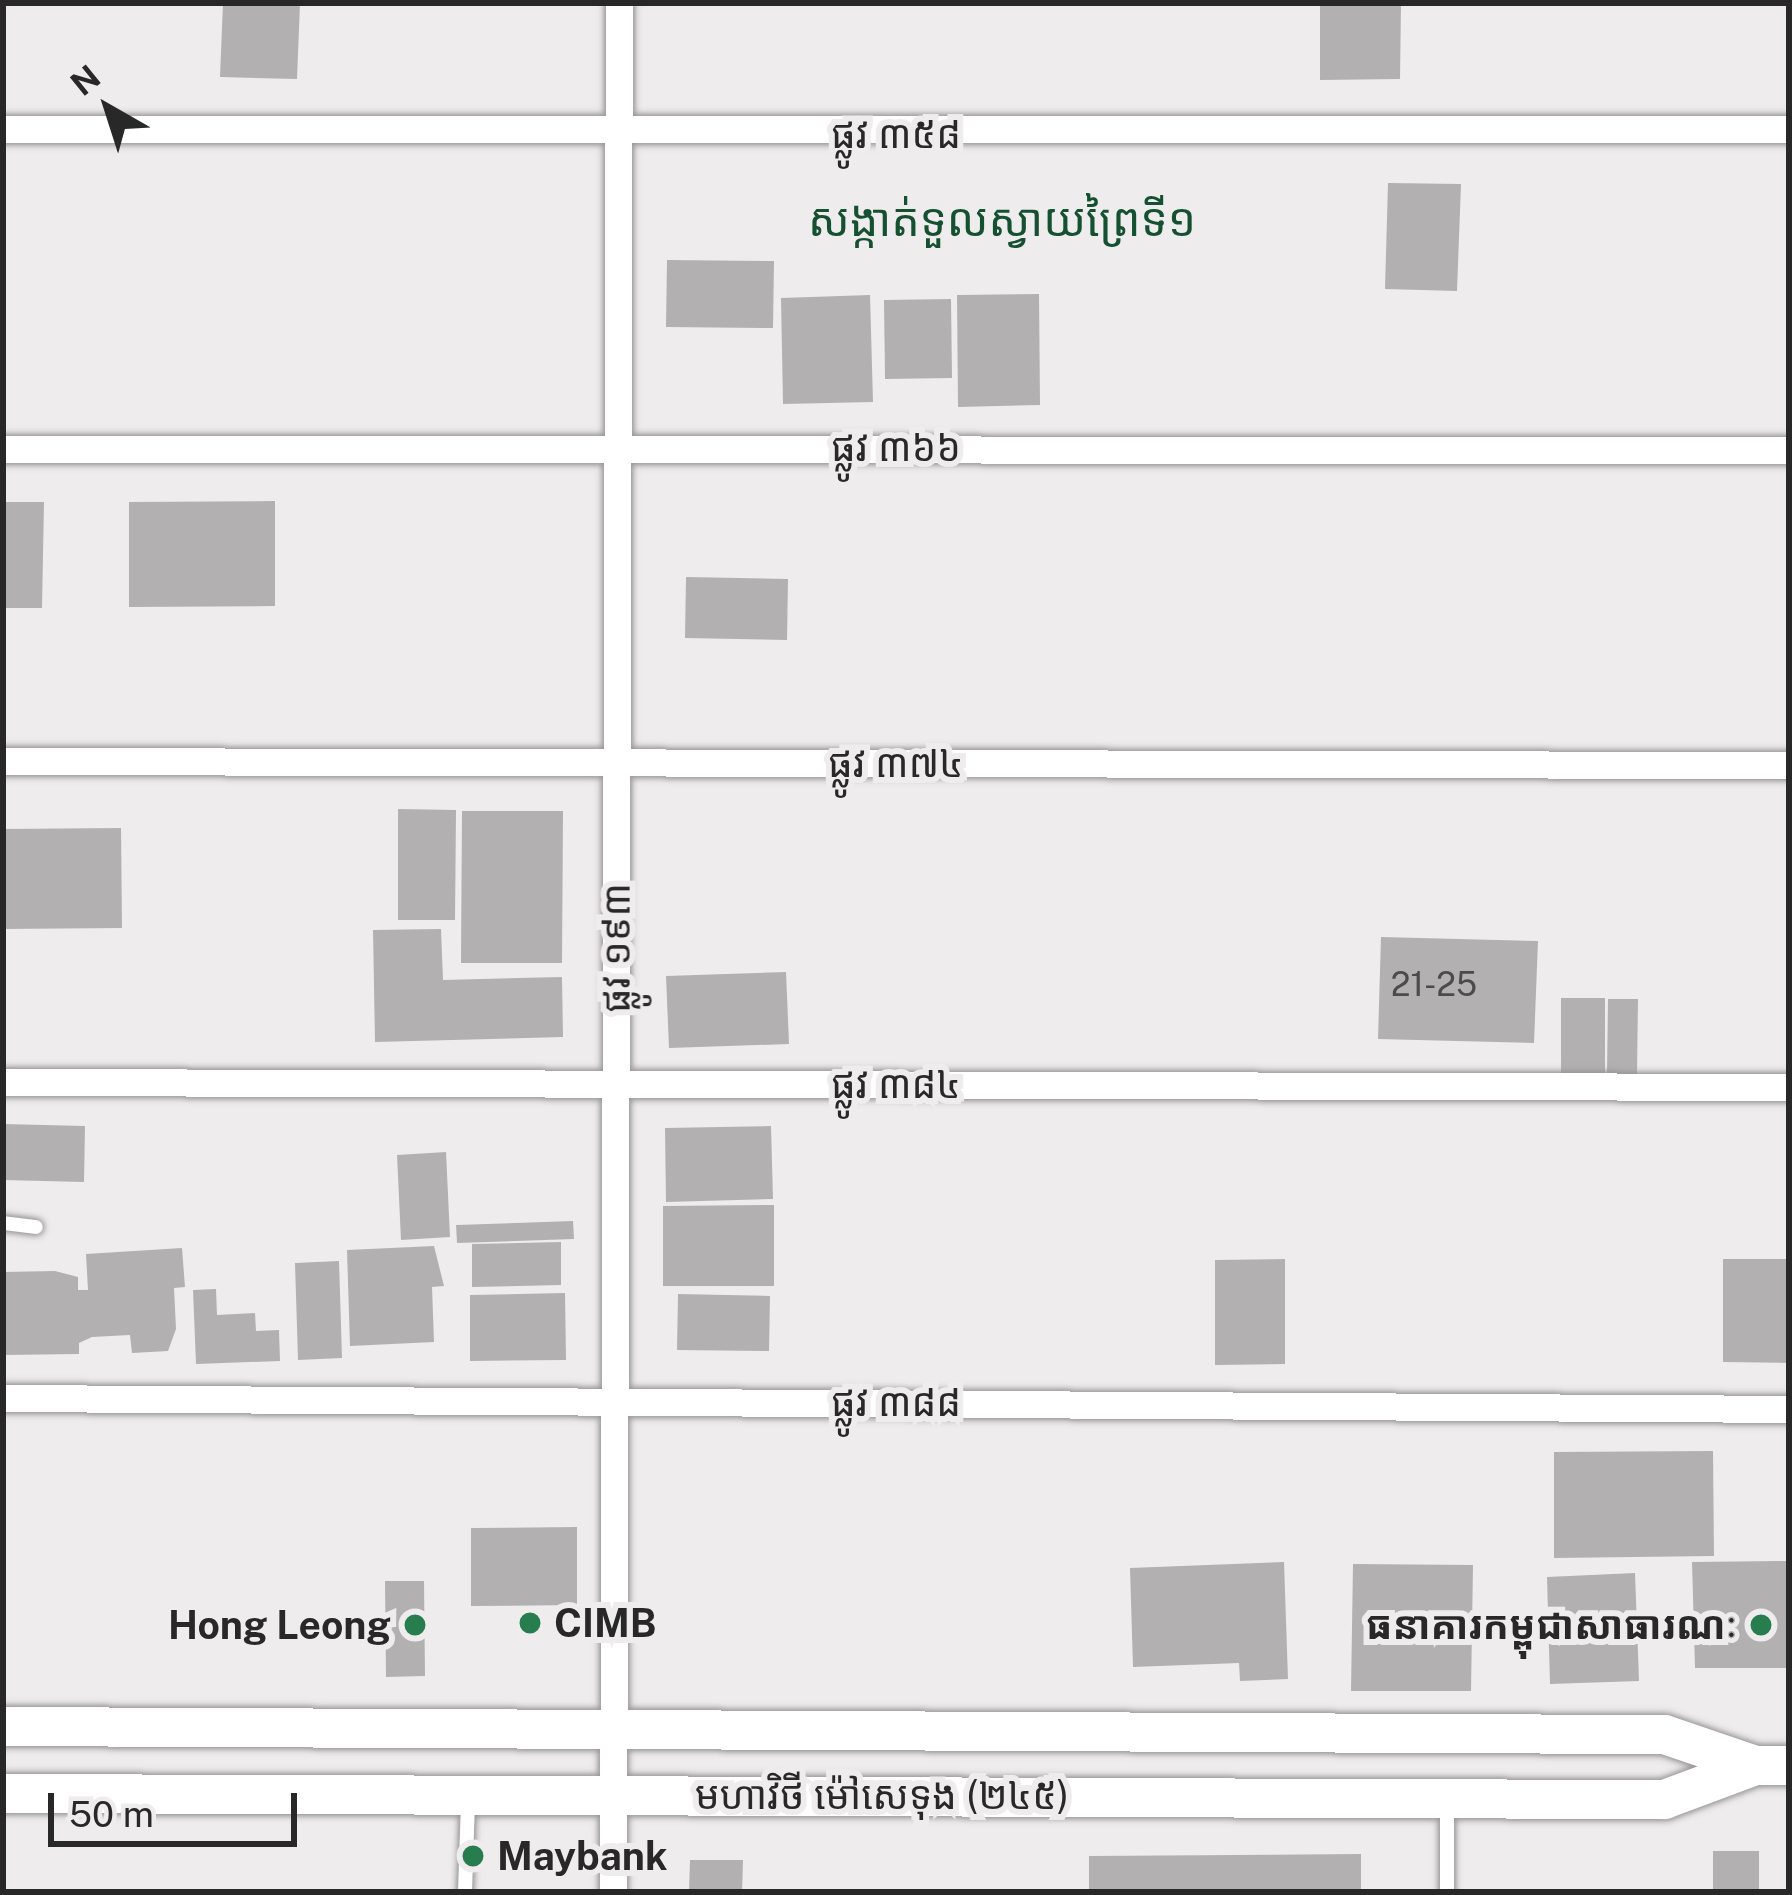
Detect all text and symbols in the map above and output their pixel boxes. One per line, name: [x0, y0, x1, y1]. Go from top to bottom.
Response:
north arrow: [48, 48, 168, 168]
text: N: [63, 57, 107, 103]
street label: ផ្លូវ ៣៥៨: [831, 111, 961, 157]
district label: សង្កាត់ទួលស្វាយព្រៃទី១: [808, 193, 1196, 247]
street label: ផ្លូវ ៣៦៦: [831, 424, 961, 470]
street label: ផ្លូវ ៣៧៤: [828, 740, 964, 786]
street label: ផ្លូវ ១៩៣: [593, 883, 639, 1013]
house number: 21-25: [1391, 965, 1477, 1005]
street label: ផ្លូវ ៣៨៤: [831, 1061, 961, 1107]
street label: ផ្លូវ ៣៨៨: [831, 1379, 961, 1425]
place label: CIMB: [554, 1600, 656, 1646]
place label: Hong Leong: [168, 1602, 391, 1648]
place label: ធនាគារកម្ពុជាសាធារណៈ: [1365, 1602, 1737, 1648]
marker: CIMB: [517, 1610, 543, 1636]
marker: Hong Leong: [402, 1612, 428, 1638]
marker: ធនាគារកម្ពុជាសាធារណៈ: [1748, 1612, 1774, 1638]
scale bar: [54, 1769, 303, 1843]
street label: មហាវិថី ម៉ៅសេទុង (២៤៥): [695, 1772, 1069, 1818]
text: 50 m: [69, 1793, 154, 1835]
place label: Maybank: [497, 1833, 667, 1879]
marker: Maybank: [460, 1843, 486, 1869]

